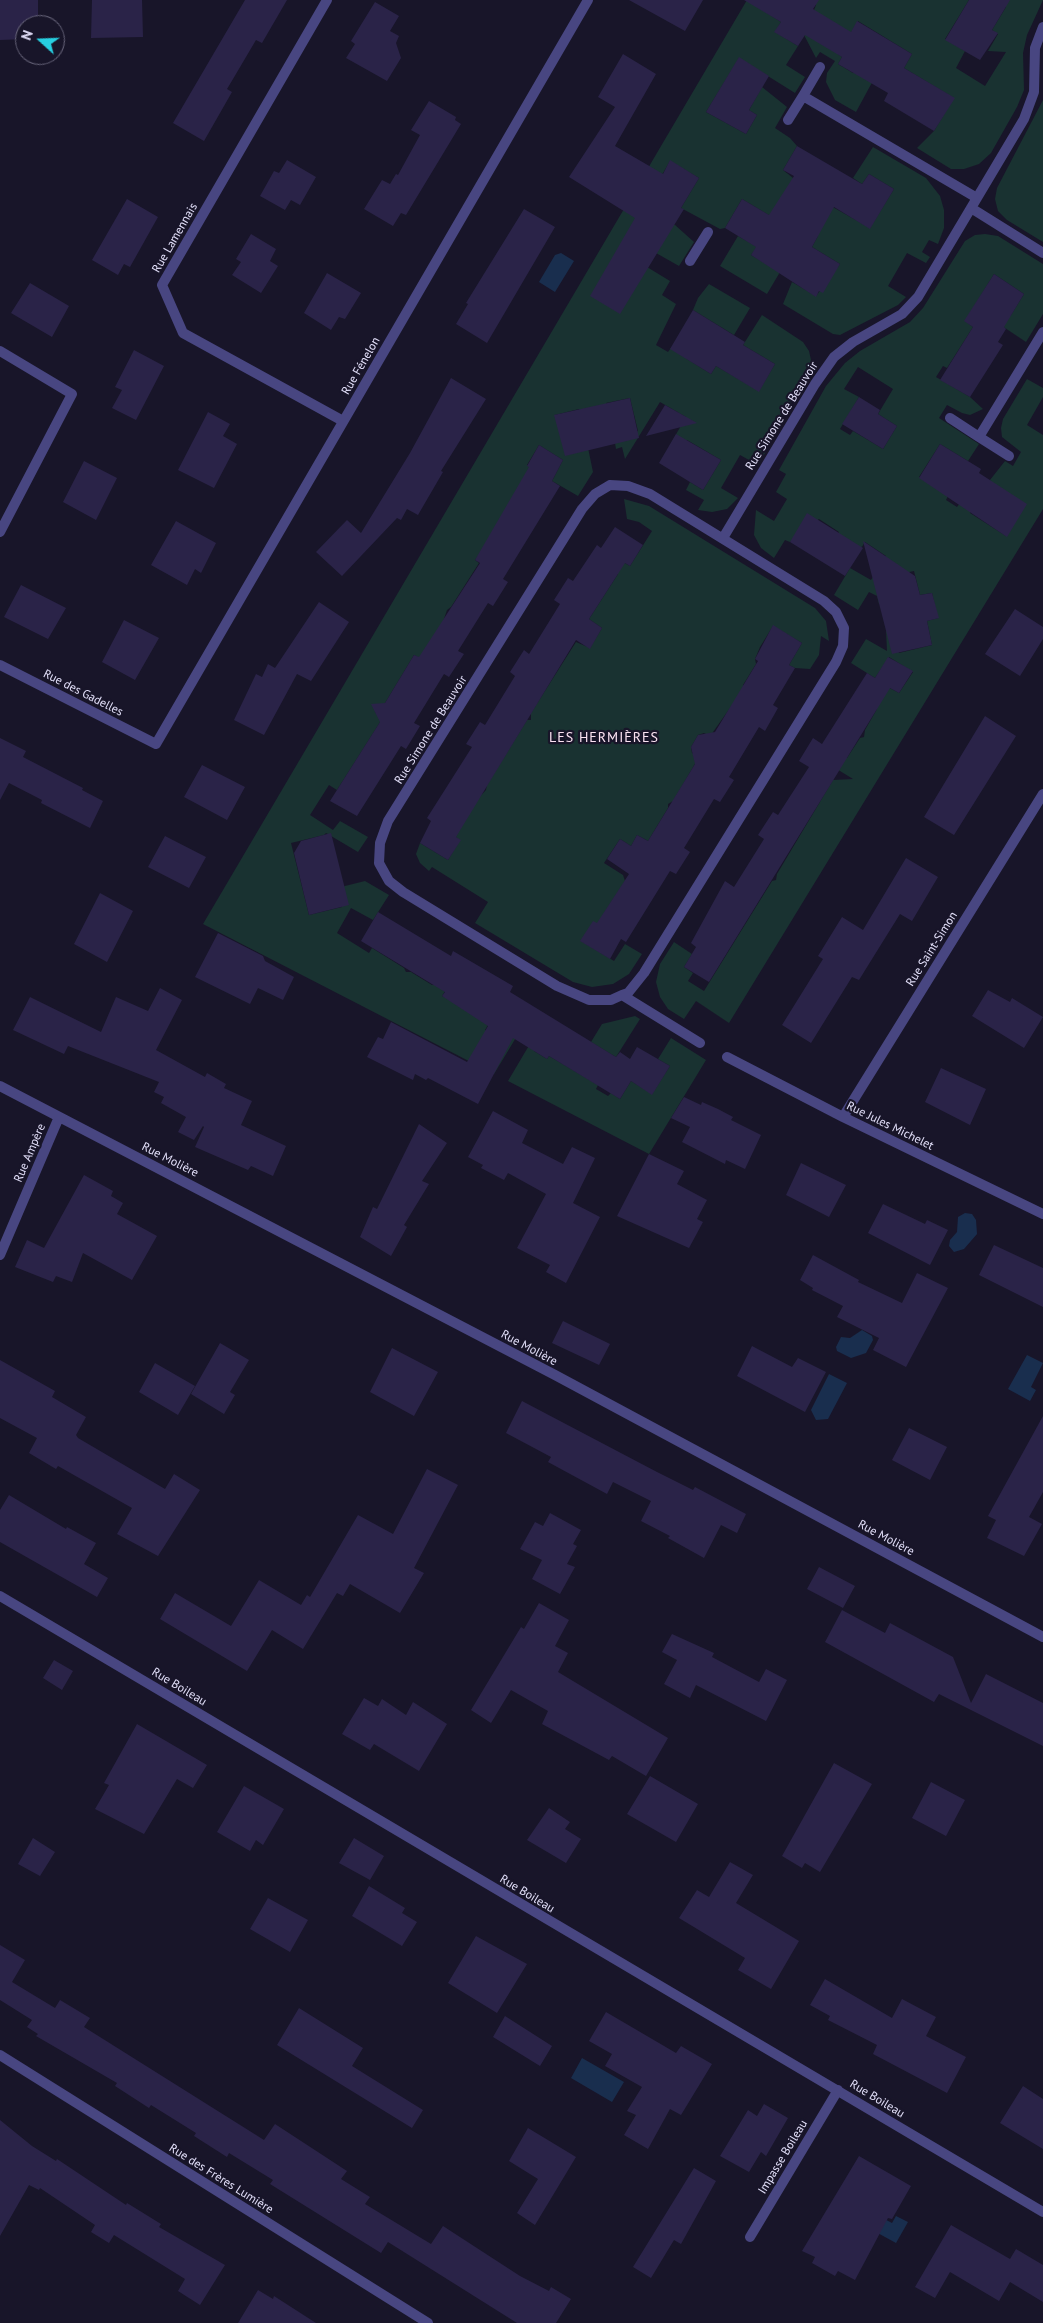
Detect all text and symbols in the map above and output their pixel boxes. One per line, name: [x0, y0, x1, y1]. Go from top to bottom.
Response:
north arrow: [15, 15, 65, 65]
text: N: [17, 28, 37, 43]
street label: Rue Lamennais: [149, 201, 201, 275]
street label: Rue Fénelon: [339, 335, 383, 397]
street label: Rue Simone de Beauvoir: [743, 359, 821, 473]
street label: Rue des Gadelles: [41, 667, 125, 719]
street label: Rue Simone de Beauvoir: [392, 673, 470, 787]
district label: LES HERMIÈRES: [547, 730, 661, 746]
street label: Rue Saint-Simon: [903, 909, 961, 989]
street label: Rue Jules Michelet: [844, 1099, 936, 1153]
street label: Rue Ampère: [11, 1122, 49, 1184]
street label: Rue Molière: [139, 1140, 201, 1180]
street label: Rue Molière: [498, 1327, 560, 1369]
street label: Rue Molière: [855, 1517, 917, 1559]
street label: Rue Boileau: [149, 1665, 209, 1709]
street label: Rue Boileau: [497, 1872, 557, 1916]
street label: Rue Boileau: [847, 2077, 907, 2121]
street label: Impasse Boileau: [755, 2117, 811, 2197]
street label: Rue des Frères Lumière: [166, 2141, 276, 2217]

